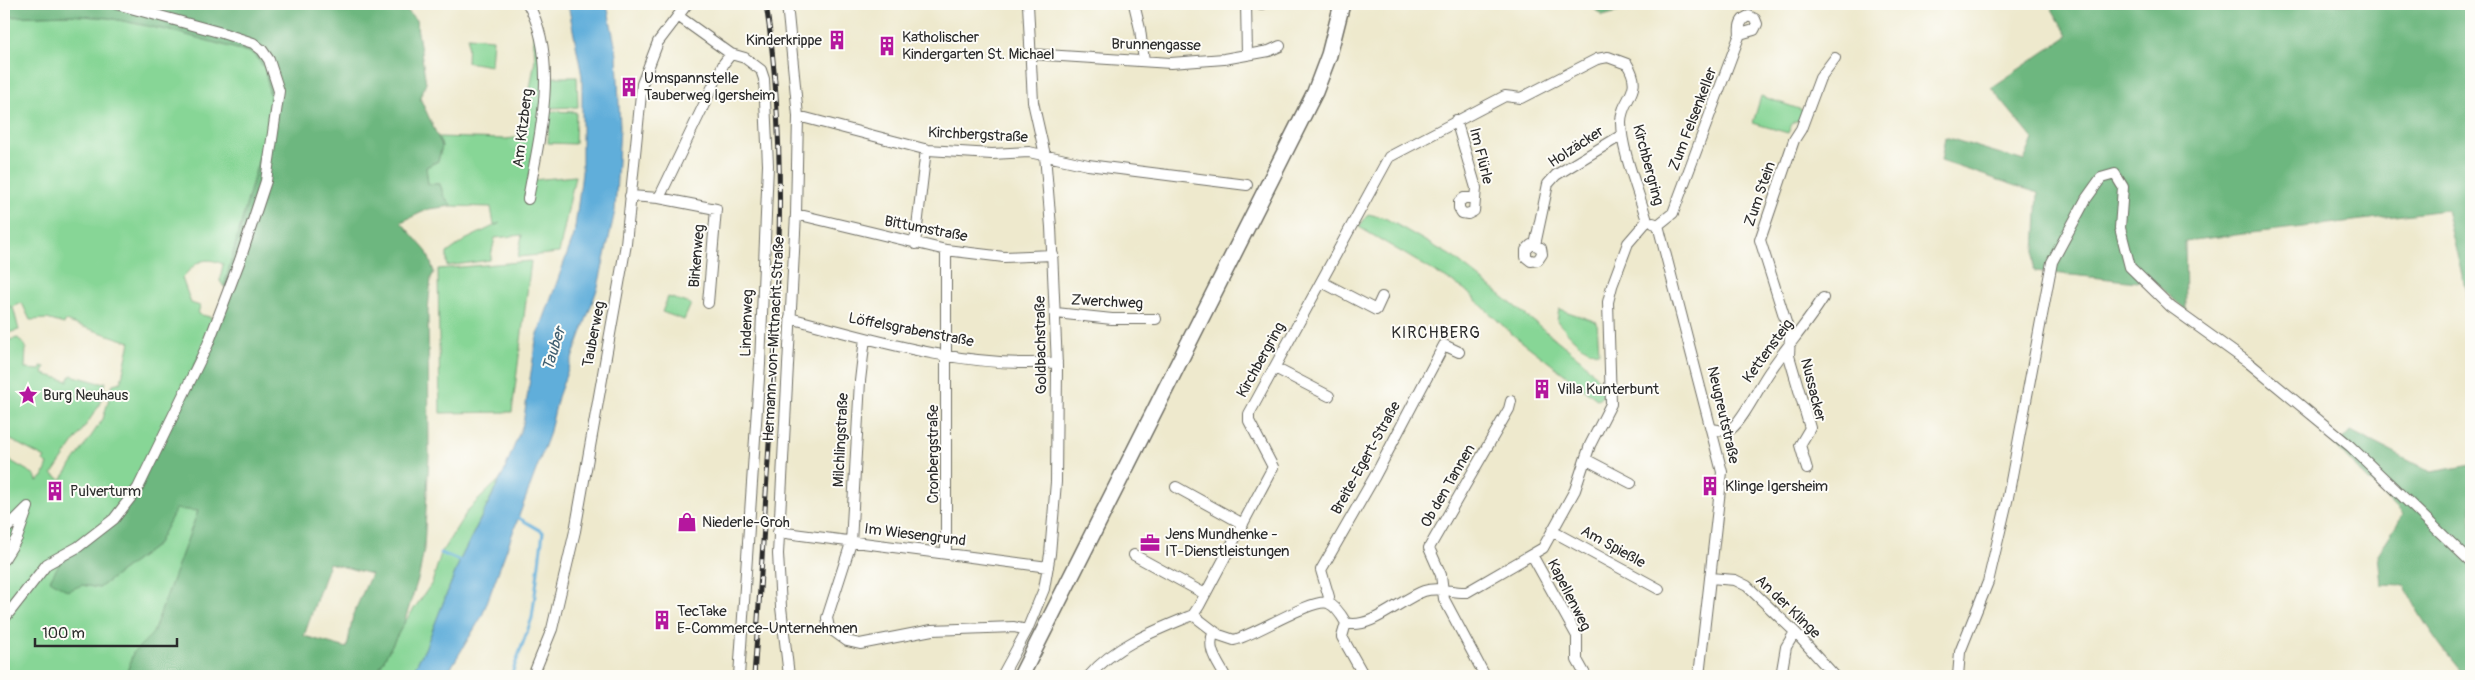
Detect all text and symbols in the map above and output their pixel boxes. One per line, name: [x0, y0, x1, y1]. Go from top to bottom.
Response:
place label: Katholischer Kindergarten St. Michael: [902, 28, 1054, 64]
building icon: Kinderkrippe: [826, 29, 848, 51]
place label: Kinderkrippe: [746, 31, 823, 50]
building icon: Katholischer Kindergarten St. Michael: [876, 35, 898, 57]
street label: Brunnengasse: [1111, 35, 1201, 55]
street label: Zum Felsenkeller: [1665, 64, 1722, 173]
place label: Umspannstelle Tauberweg Igersheim: [644, 69, 775, 105]
building icon: Umspannstelle Tauberweg Igersheim: [618, 76, 640, 98]
street label: Am Kitzberg: [509, 88, 537, 168]
street label: Holzäcker: [1545, 122, 1608, 172]
street label: Kirchbergring: [1628, 122, 1668, 208]
street label: Kirchbergstraße: [928, 123, 1029, 147]
street label: Im Flürle: [1465, 126, 1497, 187]
street label: Zum Stein: [1740, 159, 1780, 229]
street label: Bittumstraße: [883, 212, 970, 246]
street label: Birkenweg: [685, 224, 709, 288]
street label: Hermann-von-Mittnacht-Straße: [759, 235, 789, 442]
street label: Lindenweg: [736, 289, 758, 357]
street label: Zwerchweg: [1070, 291, 1144, 313]
street label: Goldbachstraße: [1031, 295, 1051, 394]
street label: Tauberweg: [578, 299, 610, 369]
street label: Löffelsgrabenstraße: [847, 309, 976, 352]
street label: Kettensteig: [1739, 315, 1797, 387]
street label: Kirchbergring: [1232, 319, 1290, 401]
water label: Tauber: [538, 323, 571, 373]
district label: KIRCHBERG: [1391, 323, 1481, 343]
street label: Nussacker: [1796, 356, 1830, 424]
street label: Neugreutstraße: [1703, 364, 1744, 466]
building icon: Villa Kunterbunt: [1531, 378, 1553, 400]
place label: Villa Kunterbunt: [1557, 380, 1660, 399]
place icon: Burg Neuhaus: [17, 384, 39, 406]
place label: Burg Neuhaus: [43, 386, 129, 405]
street label: Milchlingstraße: [829, 392, 853, 488]
street label: Breite-Egert-Straße: [1327, 397, 1405, 518]
street label: Cronbergstraße: [924, 404, 943, 504]
street label: Ob den Tannen: [1417, 441, 1479, 531]
building icon: Klinge Igersheim: [1699, 475, 1721, 497]
place label: Klinge Igersheim: [1725, 477, 1828, 496]
building icon: Pulverturm: [44, 480, 66, 502]
place label: Pulverturm: [70, 482, 141, 501]
shop icon: Niederle-Groh: [676, 511, 698, 533]
place label: Niederle-Groh: [702, 513, 790, 532]
street label: Im Wiesengrund: [863, 519, 967, 551]
street label: Am Spießle: [1577, 521, 1649, 573]
place label: Jens Mundhenke - IT-Dienstleistungen: [1165, 525, 1290, 561]
office icon: Jens Mundhenke - IT-Dienstleistungen: [1139, 532, 1161, 554]
street label: Kapellenweg: [1543, 556, 1595, 634]
street label: An der Klinge: [1751, 571, 1825, 643]
place label: TecTake E-Commerce-Unternehmen: [677, 602, 858, 638]
building icon: TecTake E-Commerce-Unternehmen: [651, 609, 673, 631]
scale bar: [35, 615, 178, 647]
text: 100 m: [42, 624, 85, 643]

